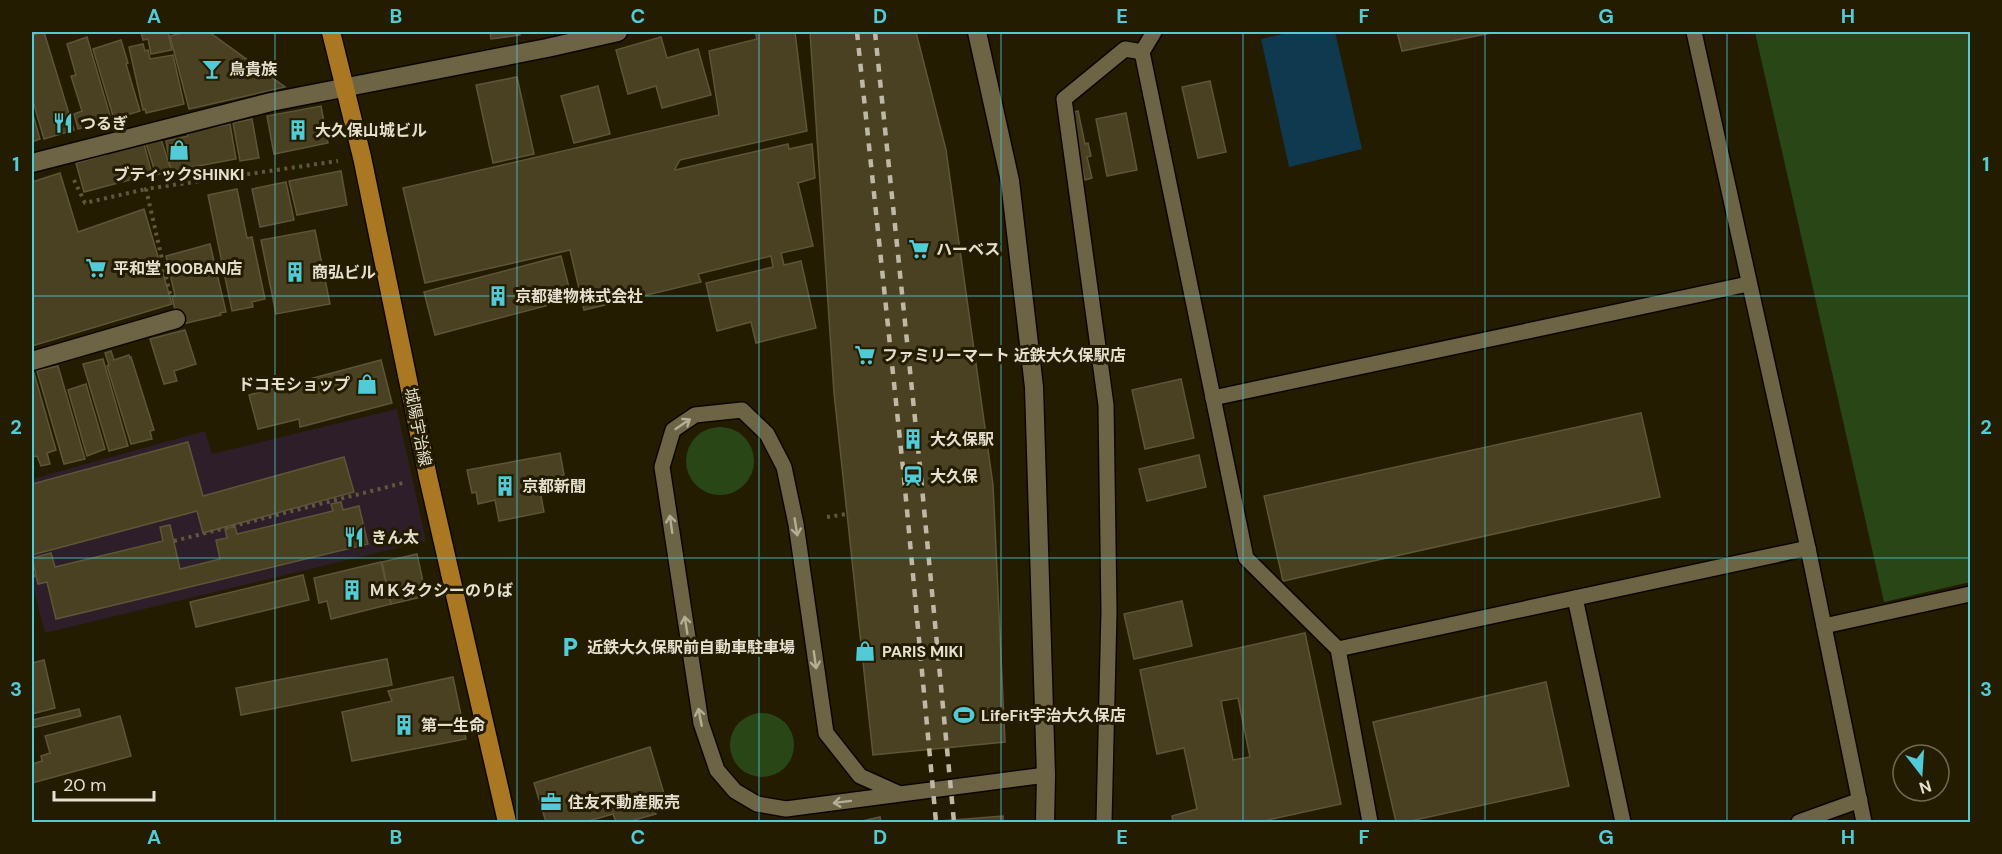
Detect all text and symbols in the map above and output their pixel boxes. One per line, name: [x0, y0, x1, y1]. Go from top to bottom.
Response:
text: A: [147, 3, 161, 29]
text: B: [390, 3, 402, 29]
text: C: [631, 3, 645, 29]
text: D: [873, 3, 887, 29]
text: E: [1116, 3, 1128, 29]
text: F: [1358, 3, 1370, 29]
text: G: [1598, 3, 1614, 29]
text: H: [1841, 3, 1855, 29]
bar icon: 鳥貴族: [200, 57, 224, 81]
place label: 鳥貴族: [229, 59, 277, 80]
restaurant icon: つるぎ: [51, 111, 75, 135]
place label: つるぎ: [80, 113, 128, 134]
building icon: 大久保山城ビル: [286, 118, 310, 142]
place label: 大久保山城ビル: [315, 120, 427, 141]
shop icon: ブティックSHINKI: [167, 138, 191, 162]
text: 1: [12, 151, 20, 177]
text: 1: [1982, 151, 1990, 177]
place label: ブティックSHINKI: [114, 164, 244, 185]
supermarket icon: ハーベス: [907, 237, 931, 261]
place label: ハーベス: [936, 239, 1000, 260]
supermarket icon: 平和堂 100BAN店: [84, 256, 108, 280]
place label: 平和堂 100BAN店: [113, 258, 242, 279]
building icon: 商弘ビル: [283, 260, 307, 284]
place label: 商弘ビル: [312, 262, 376, 283]
building icon: 京都建物株式会社: [486, 284, 510, 308]
place label: 京都建物株式会社: [515, 286, 643, 307]
supermarket icon: ファミリーマート 近鉄大久保駅店: [853, 343, 877, 367]
place label: ファミリーマート 近鉄大久保駅店: [882, 345, 1126, 366]
shop icon: ドコモショップ: [355, 372, 379, 396]
place label: ドコモショップ: [238, 374, 350, 395]
street label: 城陽宇治線: [400, 386, 436, 468]
text: 2: [10, 414, 22, 440]
text: 2: [1980, 414, 1992, 440]
one-way arrow: [674, 418, 690, 430]
building icon: 大久保駅: [901, 427, 925, 451]
place label: 大久保駅: [930, 429, 994, 450]
station icon: 大久保: [901, 464, 925, 488]
place label: 大久保: [930, 466, 978, 487]
building icon: 京都新聞: [493, 474, 517, 498]
place label: 京都新聞: [522, 476, 586, 497]
one-way arrow: [666, 515, 677, 535]
one-way arrow: [791, 517, 802, 536]
restaurant icon: きん太: [342, 525, 366, 549]
place label: きん太: [371, 527, 419, 548]
building icon: ＭＫタクシーのりば: [340, 578, 364, 602]
place label: ＭＫタクシーのりば: [369, 580, 513, 601]
one-way arrow: [681, 616, 692, 636]
parking icon: 近鉄大久保駅前自動車駐車場: [558, 635, 582, 659]
place label: 近鉄大久保駅前自動車駐車場: [587, 637, 795, 658]
shop icon: PARIS MIKI: [853, 639, 877, 663]
place label: PARIS MIKI: [882, 641, 963, 662]
one-way arrow: [810, 649, 821, 669]
text: 3: [10, 676, 22, 702]
text: 3: [1980, 676, 1992, 702]
sports icon: LifeFit宇治大久保店: [952, 703, 976, 727]
place label: LifeFit宇治大久保店: [981, 705, 1126, 726]
one-way arrow: [694, 708, 705, 727]
building icon: 第一生命: [392, 713, 416, 737]
place label: 第一生命: [421, 715, 485, 736]
north arrow: [1891, 743, 1951, 803]
scale bar: [54, 764, 154, 802]
text: 20 m: [63, 773, 106, 797]
text: N: [1917, 775, 1934, 799]
office icon: 住友不動産販売: [539, 790, 563, 814]
place label: 住友不動産販売: [567, 792, 680, 813]
one-way arrow: [832, 796, 852, 807]
text: A: [147, 824, 161, 850]
text: B: [390, 824, 402, 850]
text: C: [631, 824, 645, 850]
text: D: [873, 824, 887, 850]
text: E: [1116, 824, 1128, 850]
text: F: [1358, 824, 1370, 850]
text: G: [1598, 824, 1614, 850]
text: H: [1841, 824, 1855, 850]

